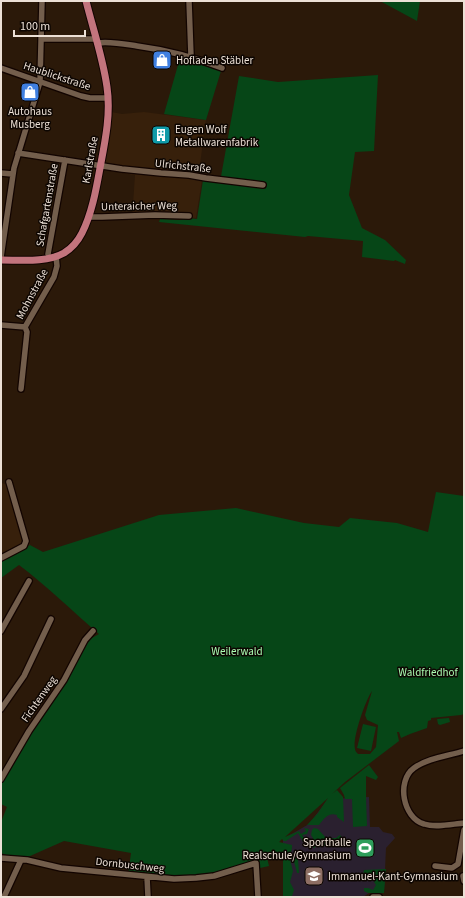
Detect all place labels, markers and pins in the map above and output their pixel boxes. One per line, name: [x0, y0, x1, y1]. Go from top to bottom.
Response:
shop icon: Hofladen Stäbler: [151, 49, 173, 71]
place label: Hofladen Stäbler: [176, 53, 253, 68]
shop icon: Autohaus Musberg: [19, 81, 41, 103]
place label: Autohaus Musberg: [8, 104, 52, 132]
place label: Eugen Wolf Metallwarenfabrik: [175, 122, 259, 150]
building icon: Eugen Wolf Metallwarenfabrik: [150, 124, 172, 146]
place label: Sporthalle Realschule/Gymnasium: [243, 835, 352, 863]
sports icon: Sporthalle Realschule/Gymnasium: [354, 837, 376, 859]
school or university icon: Immanuel-Kant-Gymnasium: [303, 865, 325, 887]
place label: Immanuel-Kant-Gymnasium: [328, 869, 458, 884]

